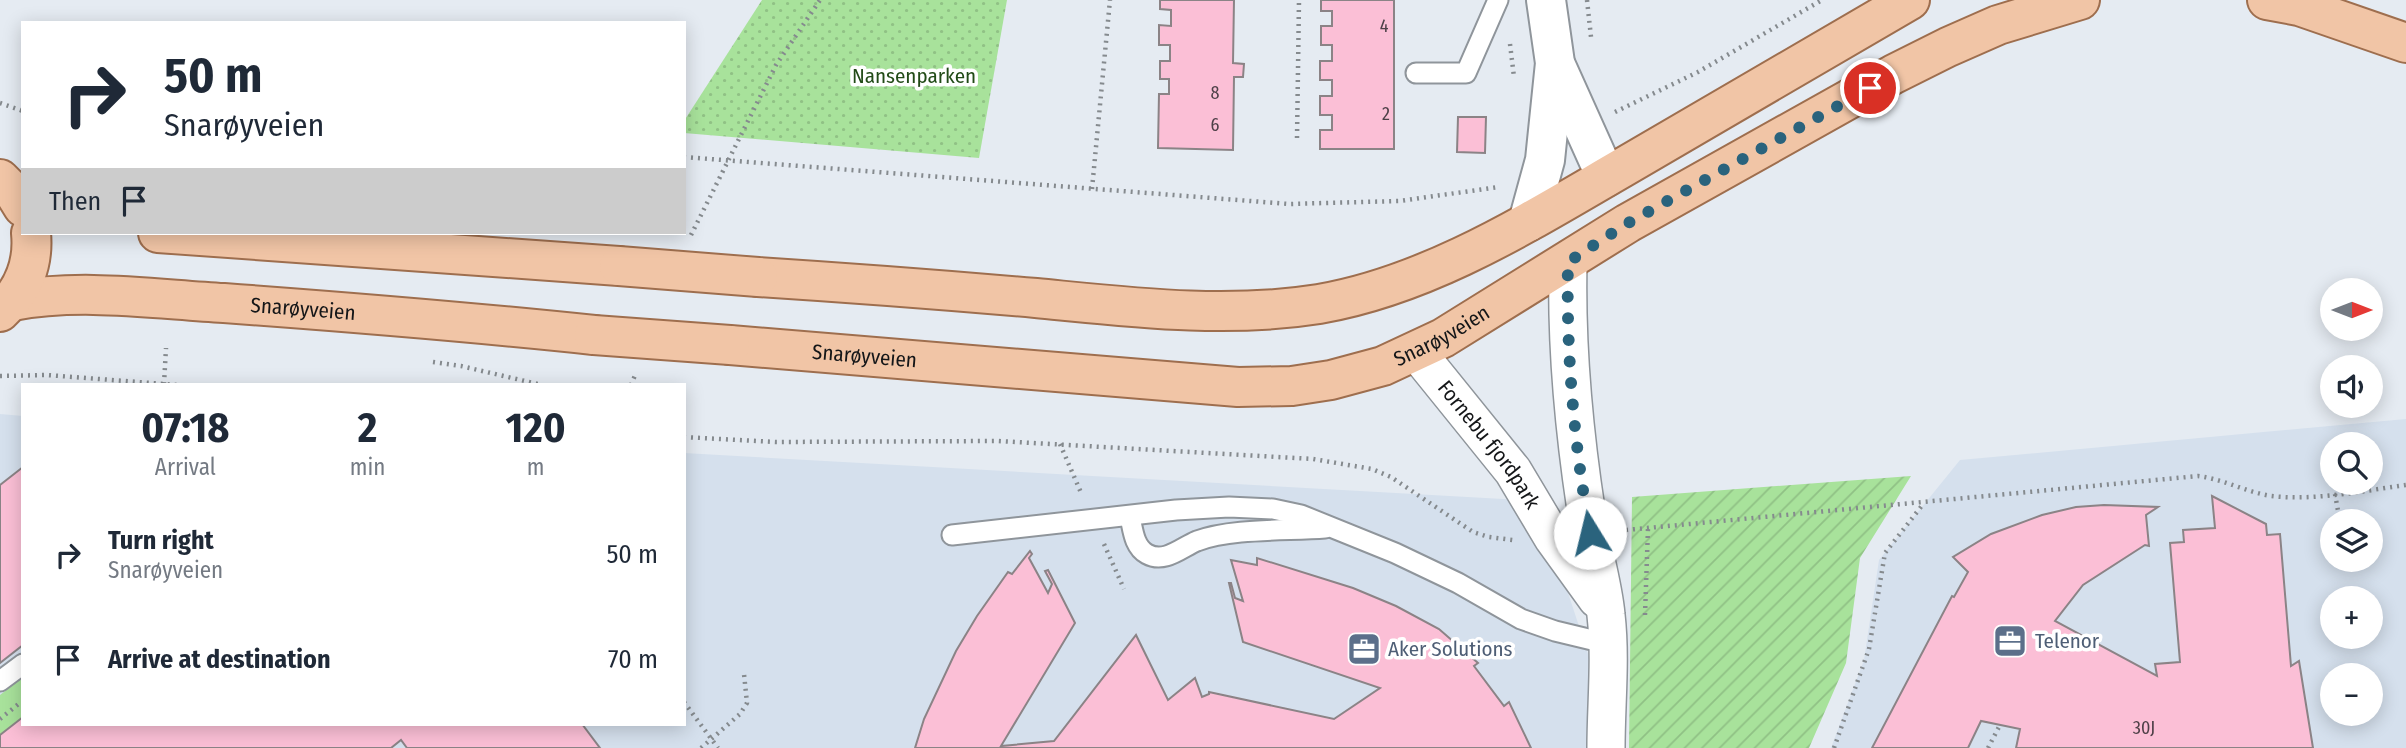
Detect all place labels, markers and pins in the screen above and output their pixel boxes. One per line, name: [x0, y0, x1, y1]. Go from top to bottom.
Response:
pin: [1840, 58, 1900, 118]
office icon: Telenor: [1991, 622, 2029, 660]
place label: Telenor: [2035, 628, 2100, 654]
office icon: Aker Solutions: [1345, 630, 1383, 668]
place label: Aker Solutions: [1388, 636, 1513, 662]

